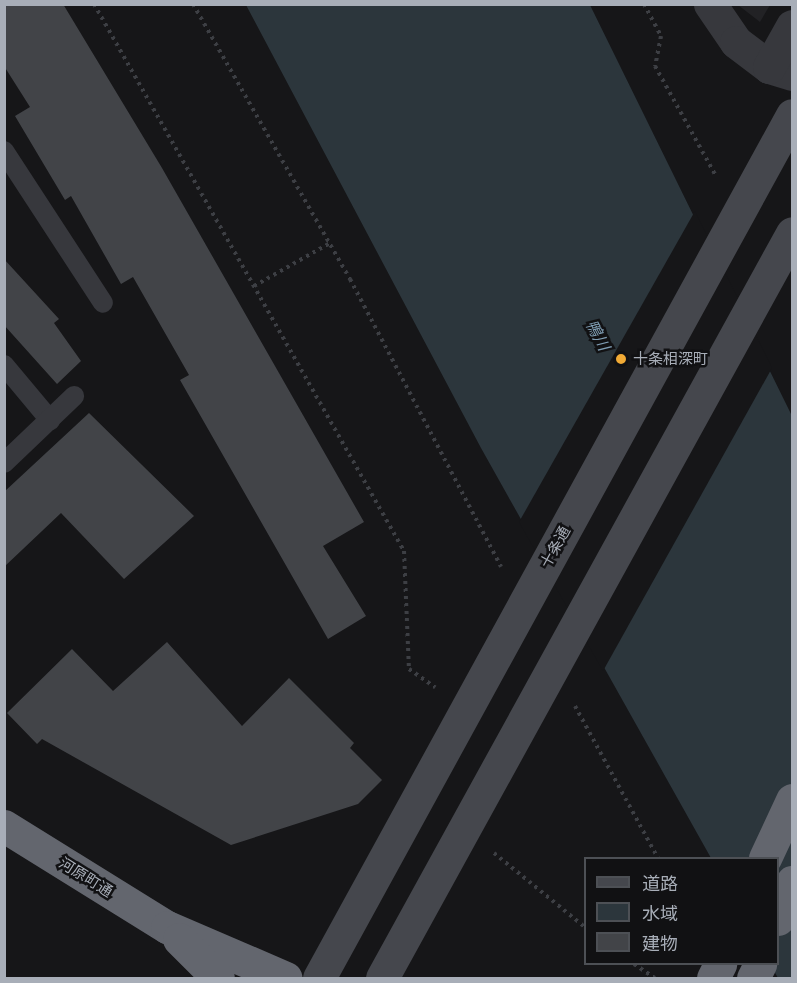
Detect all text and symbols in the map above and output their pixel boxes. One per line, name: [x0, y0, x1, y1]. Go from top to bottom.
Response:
water label: 鴨川: [582, 316, 614, 354]
place label: 十条相深町: [633, 350, 708, 368]
marker: 十条相深町: [614, 352, 628, 366]
street label: 十条通: [536, 523, 574, 571]
street label: 河原町通: [56, 853, 116, 901]
legend: [584, 857, 779, 965]
text: 道路: [642, 872, 678, 894]
text: 水域: [642, 902, 678, 924]
text: 建物: [642, 932, 678, 954]

